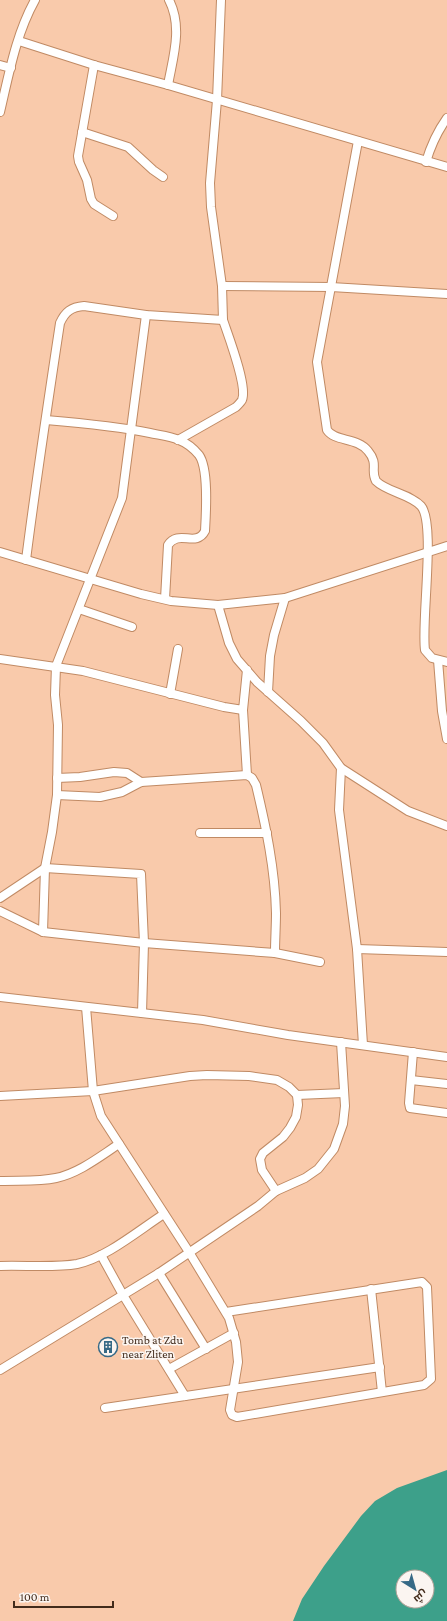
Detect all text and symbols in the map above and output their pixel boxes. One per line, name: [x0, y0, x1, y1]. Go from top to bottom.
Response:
place label: Tomb at Zdu near Zliten: [122, 1333, 183, 1361]
building icon: Tomb at Zdu near Zliten: [97, 1336, 119, 1358]
north arrow: [395, 1569, 435, 1609]
scale bar: [14, 1583, 113, 1609]
text: ش: [411, 1587, 430, 1606]
text: 100 m: [20, 1590, 50, 1604]

